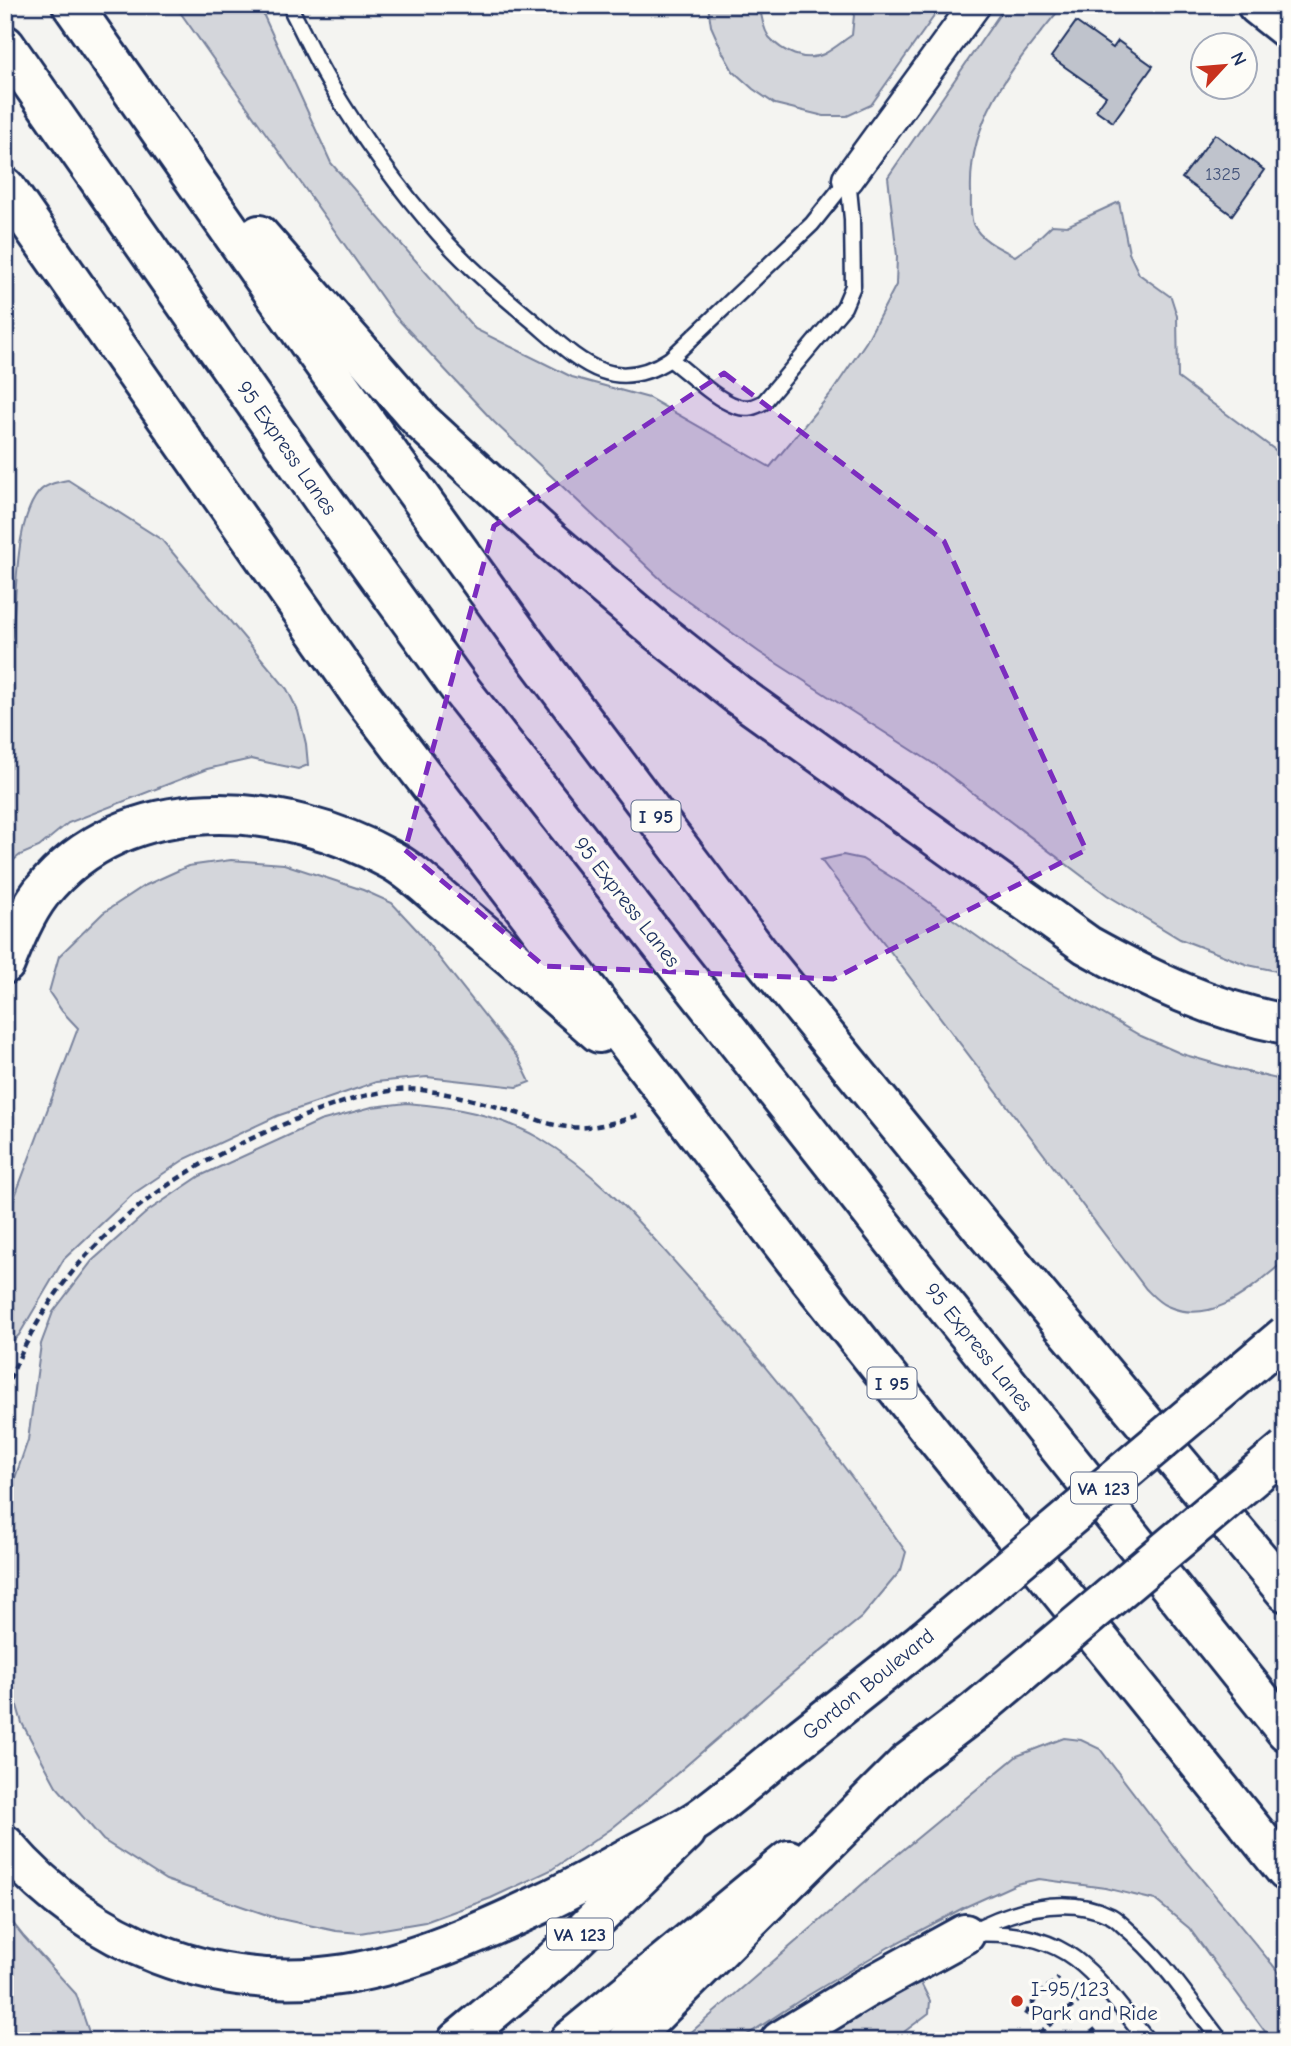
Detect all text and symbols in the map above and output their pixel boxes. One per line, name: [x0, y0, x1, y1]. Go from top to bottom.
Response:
north arrow: [1190, 32, 1260, 102]
text: N: [1226, 49, 1251, 69]
house number: 1325: [1205, 164, 1241, 185]
street label: 95 Express Lanes: [232, 376, 342, 520]
road number: I 95: [632, 800, 680, 832]
street label: 95 Express Lanes: [569, 832, 685, 972]
street label: 95 Express Lanes: [920, 1278, 1038, 1416]
road number: I 95: [868, 1368, 917, 1399]
road number: VA 123: [1071, 1472, 1137, 1504]
street label: Gordon Boulevard: [797, 1623, 939, 1745]
road number: VA 123: [547, 1918, 613, 1950]
place label: I-95/123 Park and Ride: [1031, 1977, 1158, 2025]
marker: I-95/123 Park and Ride: [1009, 1993, 1025, 2009]

